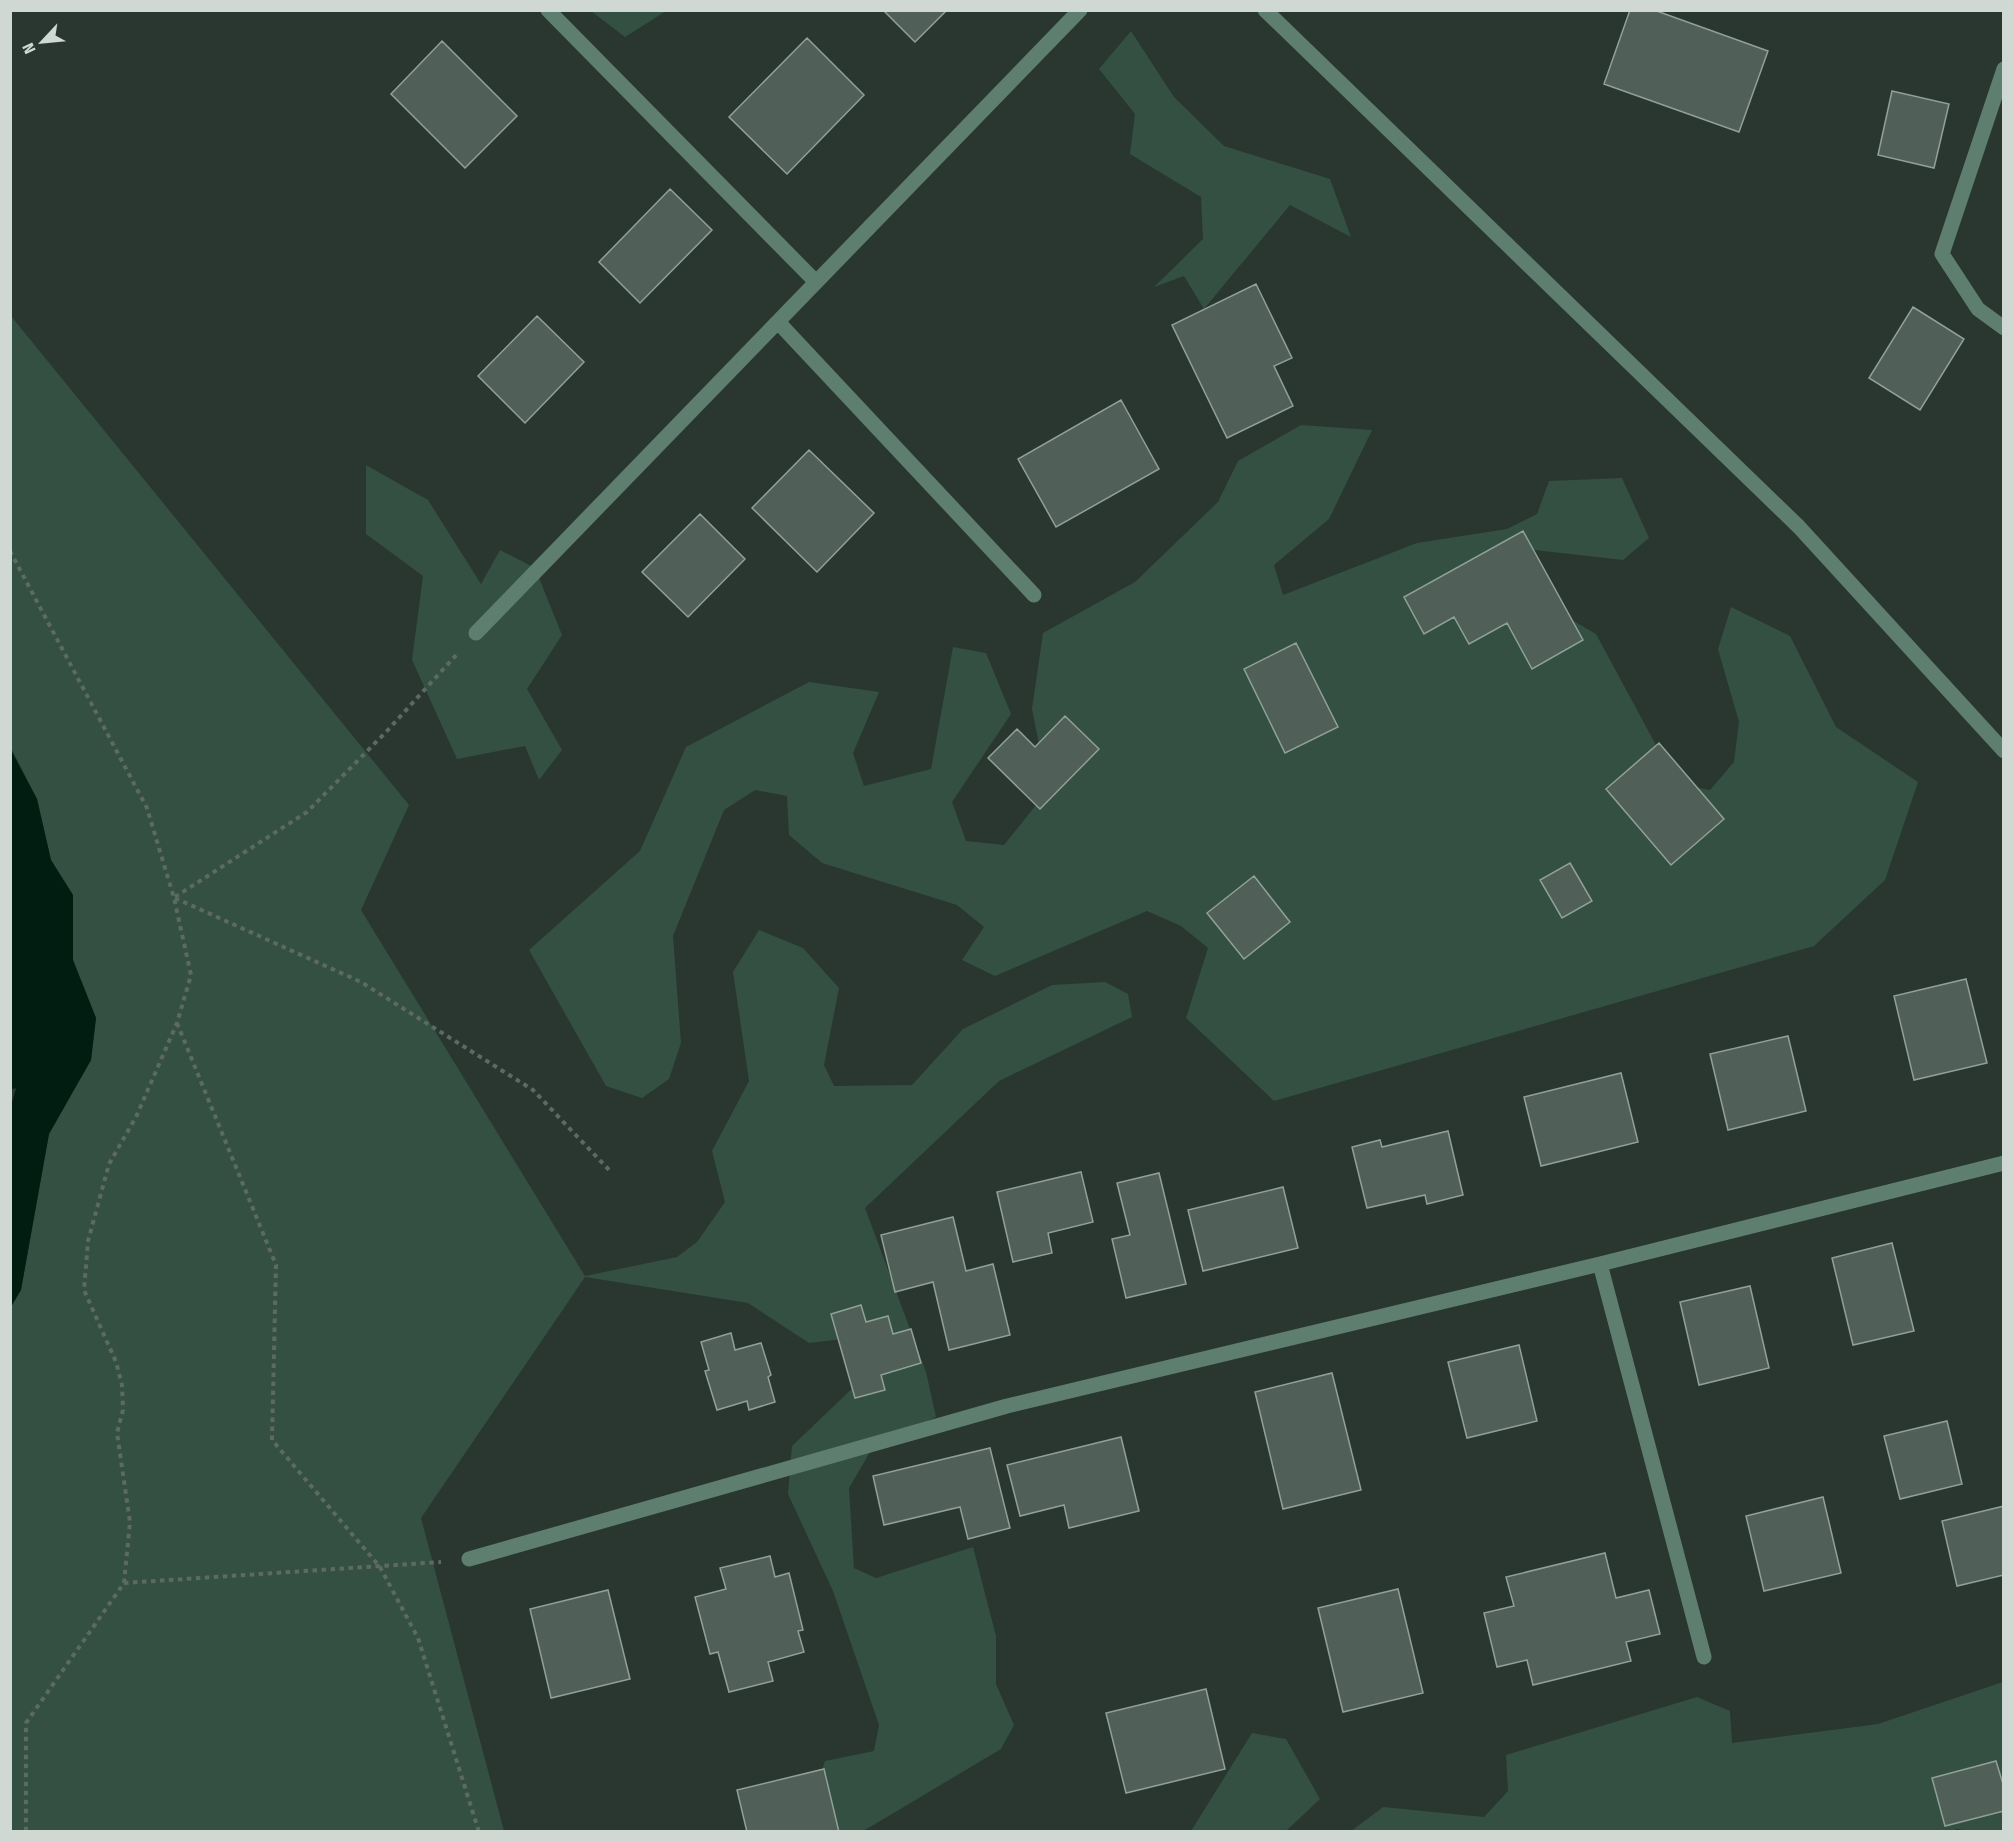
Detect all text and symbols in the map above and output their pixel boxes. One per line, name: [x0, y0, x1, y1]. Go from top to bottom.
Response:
north arrow: [12, 12, 72, 72]
text: N: [18, 40, 40, 57]

